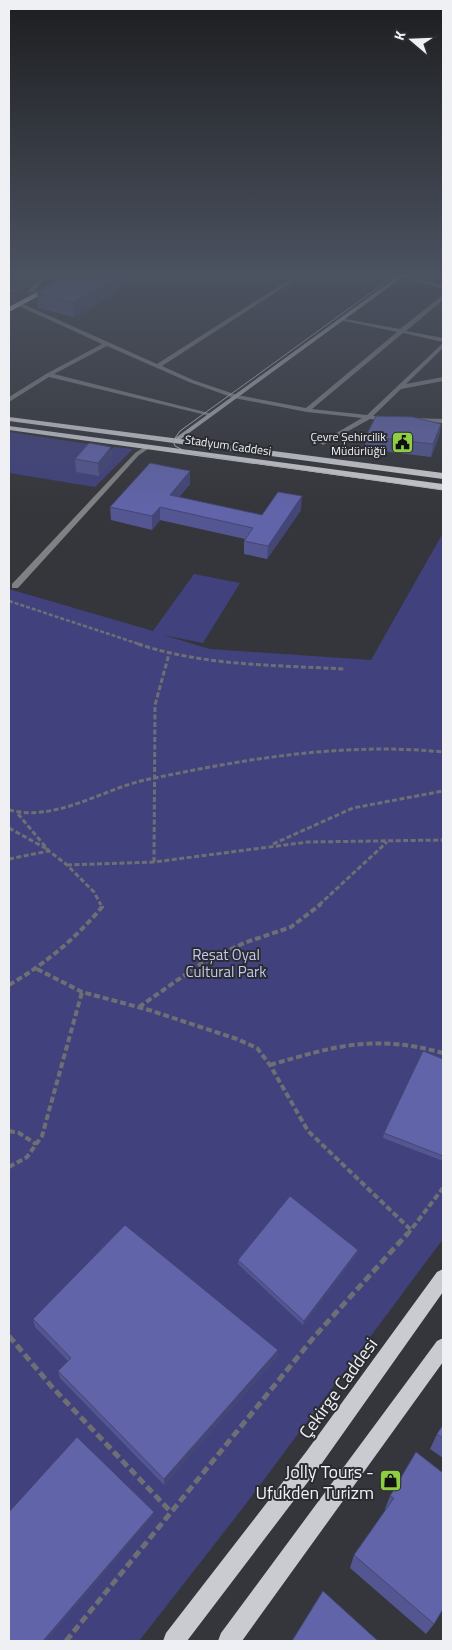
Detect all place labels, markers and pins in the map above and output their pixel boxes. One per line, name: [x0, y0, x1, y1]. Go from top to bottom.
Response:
place label: Çevre Şehircilik Müdürlüğü: [310, 427, 386, 460]
public building icon: Çevre Şehircilik Müdürlüğü: [390, 431, 414, 455]
place label: Jolly Tours - Ufukden Turizm: [255, 1458, 374, 1506]
shop icon: Jolly Tours - Ufukden Turizm: [378, 1469, 402, 1493]

